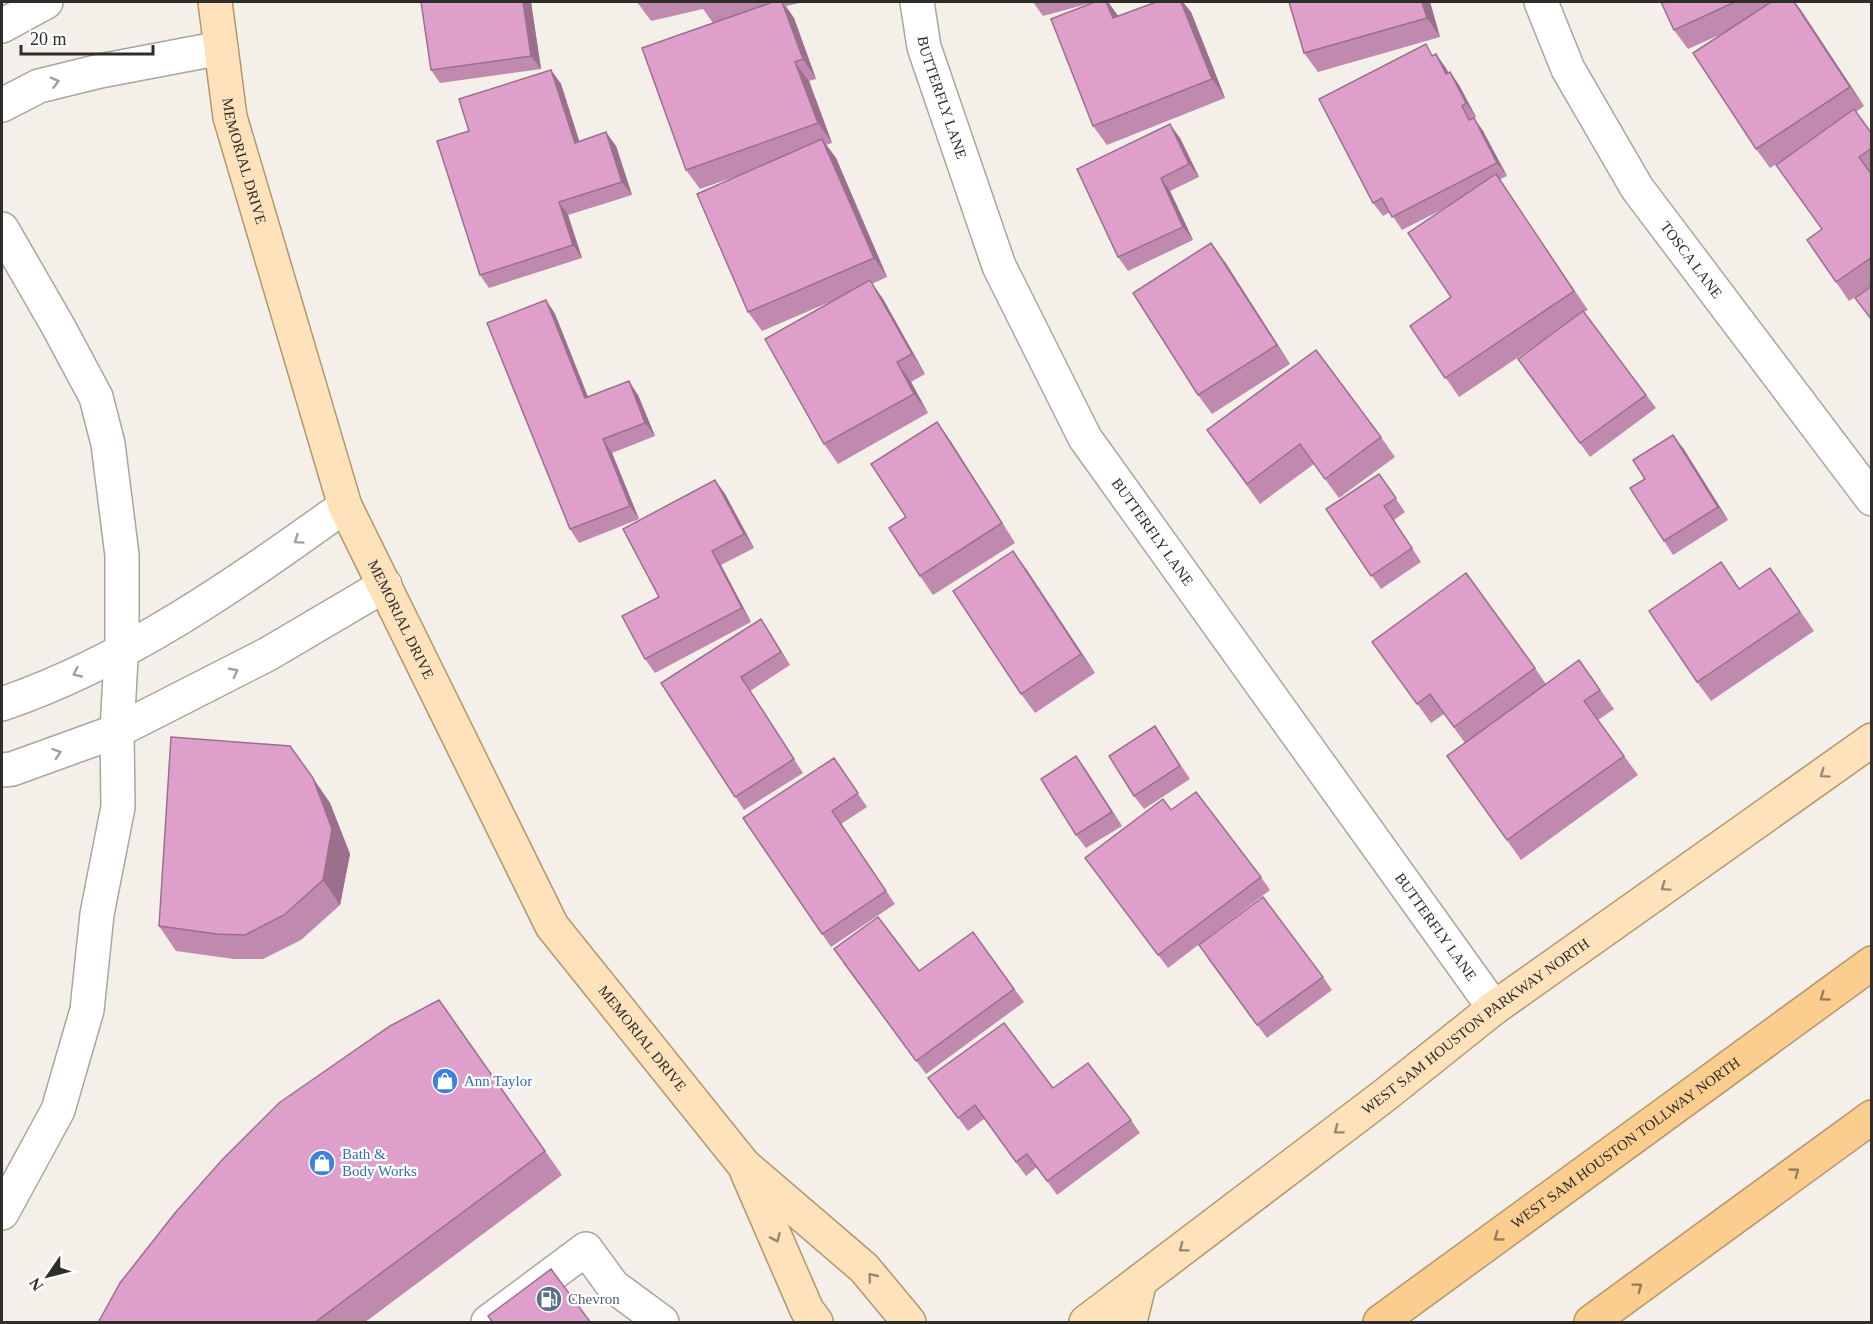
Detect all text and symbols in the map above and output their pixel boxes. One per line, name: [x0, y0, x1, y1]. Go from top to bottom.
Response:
scale bar: [21, 18, 153, 56]
text: 20 m: [30, 29, 67, 49]
street label: BUTTERFLY LANE: [914, 35, 970, 161]
one-way arrow: [50, 77, 60, 90]
street label: MEMORIAL DRIVE: [220, 97, 269, 226]
street label: TOSCA LANE: [1657, 218, 1725, 301]
street label: BUTTERFLY LANE: [1108, 475, 1196, 589]
one-way arrow: [293, 533, 304, 544]
street label: MEMORIAL DRIVE: [365, 557, 437, 682]
one-way arrow: [73, 666, 84, 678]
one-way arrow: [228, 668, 238, 679]
one-way arrow: [51, 748, 62, 761]
one-way arrow: [1819, 767, 1830, 778]
street label: BUTTERFLY LANE: [1392, 870, 1480, 984]
one-way arrow: [1660, 880, 1671, 891]
street label: WEST SAM HOUSTON PARKWAY NORTH: [1359, 935, 1592, 1118]
street label: MEMORIAL DRIVE: [595, 982, 689, 1094]
one-way arrow: [1820, 990, 1831, 1001]
street label: WEST SAM HOUSTON TOLLWAY NORTH: [1508, 1054, 1743, 1232]
shop icon: Ann Taylor: [430, 1066, 460, 1096]
place label: Ann Taylor: [464, 1073, 532, 1089]
one-way arrow: [1334, 1123, 1345, 1134]
place label: Bath & Body Works: [342, 1146, 417, 1179]
shop icon: Bath & Body Works: [307, 1148, 337, 1178]
one-way arrow: [1789, 1168, 1800, 1179]
one-way arrow: [1493, 1229, 1504, 1240]
one-way arrow: [769, 1231, 781, 1242]
one-way arrow: [1179, 1241, 1190, 1252]
north arrow: [18, 1246, 78, 1306]
one-way arrow: [868, 1273, 879, 1284]
text: N: [26, 1274, 46, 1294]
fuel station icon: Chevron: [534, 1284, 564, 1314]
one-way arrow: [1631, 1284, 1642, 1295]
place label: Chevron: [568, 1291, 620, 1307]

